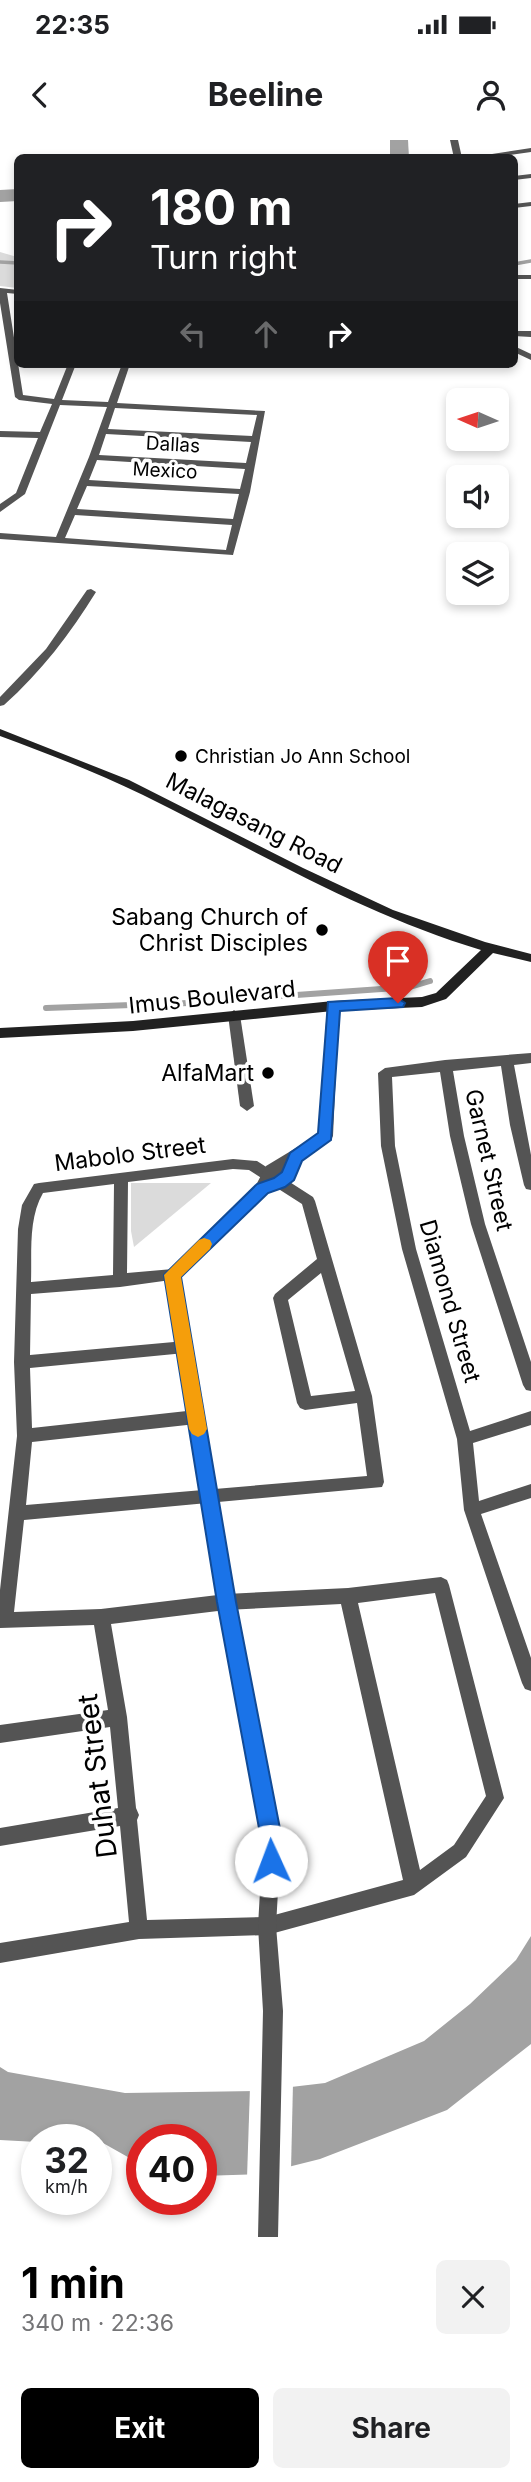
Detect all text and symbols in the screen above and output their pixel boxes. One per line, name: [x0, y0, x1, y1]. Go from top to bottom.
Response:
text: 22:35: [35, 9, 110, 40]
text: Beeline: [208, 75, 323, 114]
icon: back: [21, 76, 59, 114]
icon: person: [472, 76, 510, 114]
text: 180 m: [150, 178, 292, 237]
icon: right: [35, 182, 126, 273]
text: Turn right: [150, 238, 297, 277]
icon: left: [174, 315, 212, 353]
icon: ahead: [247, 315, 285, 353]
icon: right: [320, 315, 358, 353]
north arrow: [446, 388, 509, 452]
map controls: [446, 388, 509, 605]
street label: Dallas: [145, 432, 201, 457]
street label: Mexico: [132, 457, 198, 484]
button: sound: [446, 465, 509, 528]
button: layers: [446, 542, 509, 605]
place label: Christian Jo Ann School: [195, 745, 410, 768]
marker: Christian Jo Ann School: [173, 748, 189, 764]
street label: Malagasang Road: [161, 767, 347, 879]
place label: Sabang Church of Christ Disciples: [111, 903, 308, 957]
marker: Sabang Church of Christ Disciples: [314, 922, 330, 938]
pin: [368, 931, 428, 1003]
icon: arrive: [379, 942, 417, 980]
street label: Imus Boulevard: [127, 974, 297, 1020]
place label: AlfaMart: [161, 1059, 254, 1087]
marker: AlfaMart: [260, 1065, 276, 1081]
street label: Garnet Street: [459, 1086, 519, 1234]
street label: Mabolo Street: [53, 1131, 208, 1177]
street label: Diamond Street: [413, 1216, 487, 1386]
street label: Duhat Street: [70, 1692, 124, 1860]
position arrow: [234, 1824, 308, 1898]
speed limit sign: 40: [126, 2124, 217, 2215]
text: 32: [44, 2139, 89, 2181]
text: km/h: [45, 2176, 88, 2197]
text: 1 min: [21, 2257, 125, 2308]
button: close: [436, 2260, 510, 2334]
text: 340 m · 22:36: [21, 2309, 174, 2337]
button: Exit: [21, 2388, 259, 2468]
button: Share: [273, 2388, 510, 2468]

